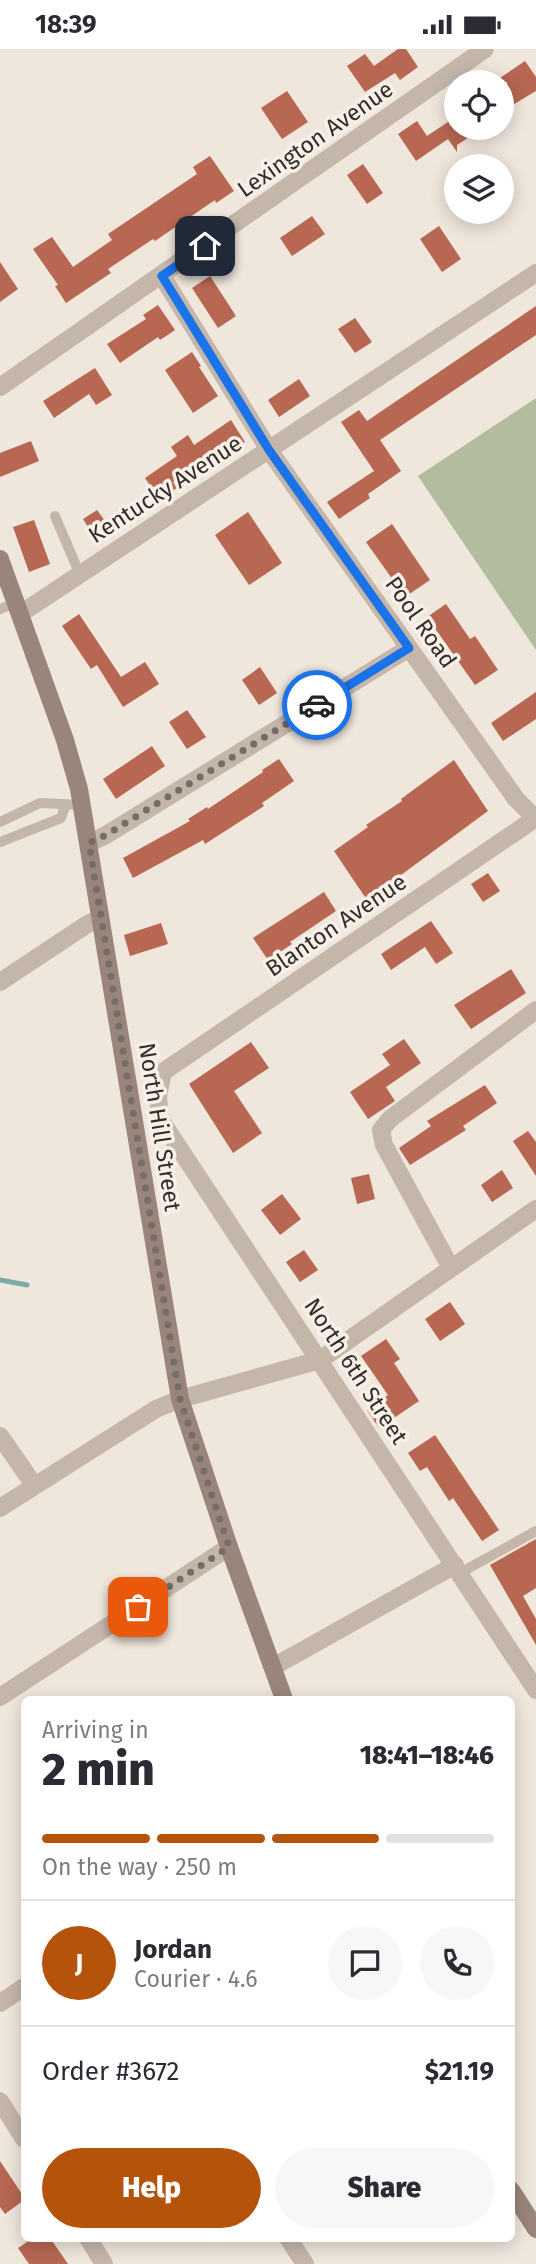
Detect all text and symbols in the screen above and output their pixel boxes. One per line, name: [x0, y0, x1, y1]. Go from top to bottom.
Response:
text: 18:39: [35, 9, 97, 40]
map controls: [444, 70, 514, 224]
button: locate: [444, 70, 514, 140]
street label: Lexington Avenue: [232, 75, 398, 203]
button: layers: [444, 154, 514, 224]
pin: [175, 216, 235, 276]
icon: home: [186, 227, 224, 265]
street label: Kentucky Avenue: [83, 429, 247, 549]
street label: Pool Road: [379, 571, 463, 673]
courier: [282, 670, 352, 740]
icon: car: [298, 686, 336, 724]
street label: Blanton Avenue: [260, 868, 412, 982]
street label: North Hill Street: [133, 1041, 187, 1214]
street label: North 6th Street: [298, 1293, 414, 1450]
pin: [108, 1577, 168, 1637]
icon: bag: [119, 1588, 157, 1626]
text: Arriving in: [42, 1716, 149, 1744]
text: 18:41–18:46: [360, 1740, 494, 1771]
text: 2 min: [42, 1742, 155, 1797]
text: On the way · 250 m: [42, 1853, 237, 1881]
button: chat: [328, 1926, 402, 2000]
button: phone: [420, 1926, 494, 2000]
text: Jordan: [134, 1934, 212, 1965]
text: J: [75, 1948, 83, 1979]
text: Courier · 4.6: [134, 1965, 258, 1993]
text: Order #3672: [42, 2056, 179, 2087]
text: $21.19: [425, 2056, 494, 2087]
button: Help: [42, 2148, 261, 2228]
button: Share: [275, 2148, 494, 2228]

